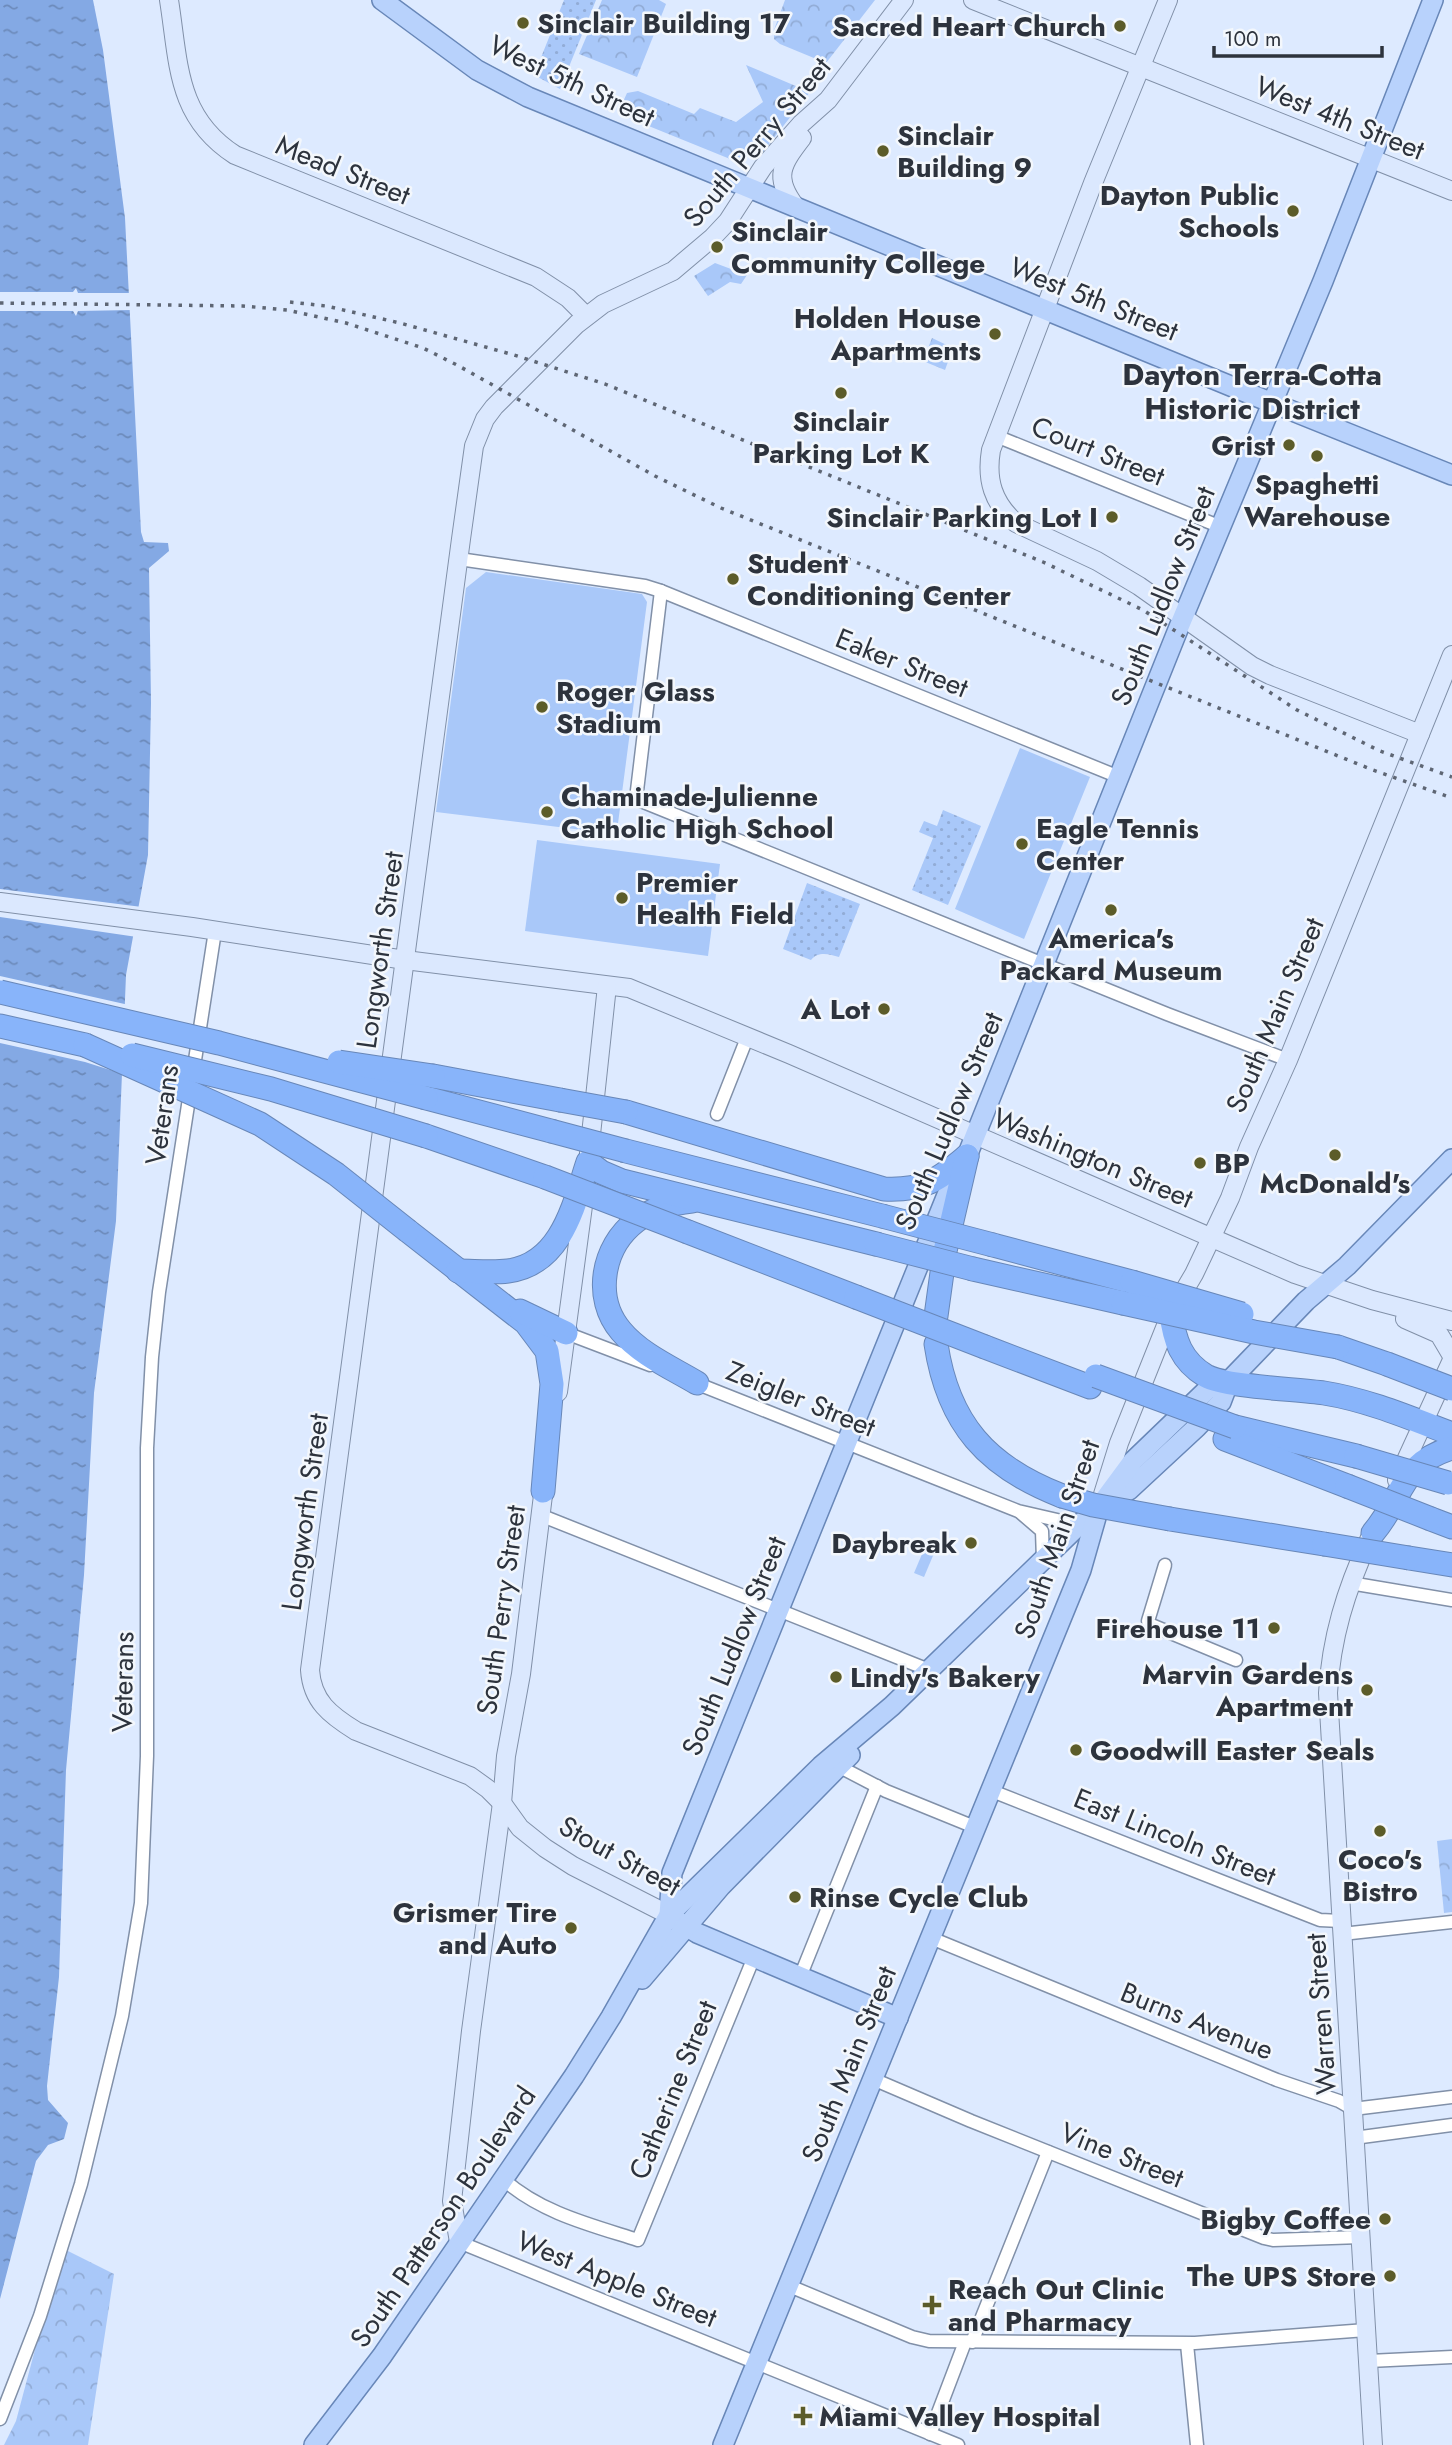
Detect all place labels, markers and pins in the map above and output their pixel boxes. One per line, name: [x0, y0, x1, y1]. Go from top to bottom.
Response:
place label: Sinclair Building 17: [537, 3, 790, 44]
place label: Sacred Heart Church: [832, 6, 1106, 47]
marker: Sinclair Building 17: [515, 15, 531, 31]
marker: Sacred Heart Church: [1112, 18, 1128, 34]
place label: Sinclair Building 9: [897, 115, 1032, 188]
marker: Sinclair Building 9: [875, 143, 891, 159]
place label: Dayton Public Schools: [1100, 175, 1279, 248]
marker: Dayton Public Schools: [1285, 203, 1301, 219]
place label: Sinclair Community College: [731, 211, 985, 284]
marker: Sinclair Community College: [709, 239, 725, 255]
place label: Holden House Apartments: [794, 298, 981, 371]
marker: Holden House Apartments: [987, 326, 1003, 342]
marker: Sinclair Parking Lot K: [833, 385, 849, 401]
place label: Sinclair Parking Lot K: [753, 401, 930, 474]
place label: Grist: [1211, 425, 1275, 466]
marker: Grist: [1281, 437, 1297, 453]
marker: Spaghetti Warehouse: [1309, 448, 1325, 464]
place label: Spaghetti Warehouse: [1244, 464, 1390, 537]
place label: Sinclair Parking Lot I: [826, 497, 1098, 538]
marker: Sinclair Parking Lot I: [1104, 509, 1120, 525]
place label: Student Conditioning Center: [747, 543, 1012, 616]
marker: Student Conditioning Center: [725, 571, 741, 587]
place label: Roger Glass Stadium: [556, 671, 715, 744]
marker: Roger Glass Stadium: [534, 699, 550, 715]
place label: Chaminade-Julienne Catholic High School: [561, 776, 834, 849]
marker: Chaminade-Julienne Catholic High School: [539, 804, 555, 820]
place label: Eagle Tennis Center: [1036, 808, 1199, 881]
marker: Eagle Tennis Center: [1014, 836, 1030, 852]
place label: Premier Health Field: [636, 862, 794, 935]
marker: Premier Health Field: [614, 890, 630, 906]
marker: America's Packard Museum: [1103, 902, 1119, 918]
place label: America's Packard Museum: [1000, 918, 1222, 991]
place label: A Lot: [800, 989, 870, 1030]
marker: A Lot: [876, 1001, 892, 1017]
place label: BP: [1214, 1143, 1250, 1184]
marker: McDonald's: [1327, 1147, 1343, 1163]
marker: BP: [1192, 1155, 1208, 1171]
place label: McDonald's: [1260, 1163, 1410, 1204]
place label: Daybreak: [831, 1523, 957, 1564]
marker: Daybreak: [963, 1535, 979, 1551]
place label: Firehouse 11: [1095, 1608, 1260, 1649]
marker: Firehouse 11: [1266, 1620, 1282, 1636]
place label: Marvin Gardens Apartment: [1142, 1654, 1353, 1727]
place label: Lindy's Bakery: [850, 1657, 1040, 1698]
marker: Lindy's Bakery: [828, 1669, 844, 1685]
marker: Marvin Gardens Apartment: [1359, 1682, 1375, 1698]
place label: Goodwill Easter Seals: [1090, 1730, 1374, 1771]
marker: Goodwill Easter Seals: [1068, 1742, 1084, 1758]
marker: Coco's Bistro: [1372, 1823, 1388, 1839]
place label: Coco's Bistro: [1338, 1839, 1422, 1912]
place label: Rinse Cycle Club: [809, 1877, 1028, 1918]
marker: Rinse Cycle Club: [787, 1889, 803, 1905]
place label: Grismer Tire and Auto: [393, 1892, 557, 1965]
marker: Grismer Tire and Auto: [563, 1920, 579, 1936]
place label: Bigby Coffee: [1200, 2199, 1371, 2240]
marker: Bigby Coffee: [1377, 2211, 1393, 2227]
place label: The UPS Store: [1187, 2256, 1376, 2297]
marker: The UPS Store: [1382, 2268, 1398, 2284]
place label: Reach Out Clinic and Pharmacy: [948, 2269, 1164, 2342]
marker: Reach Out Clinic and Pharmacy: [922, 2295, 942, 2315]
place label: Miami Valley Hospital: [819, 2396, 1100, 2437]
marker: Miami Valley Hospital: [793, 2406, 813, 2426]

